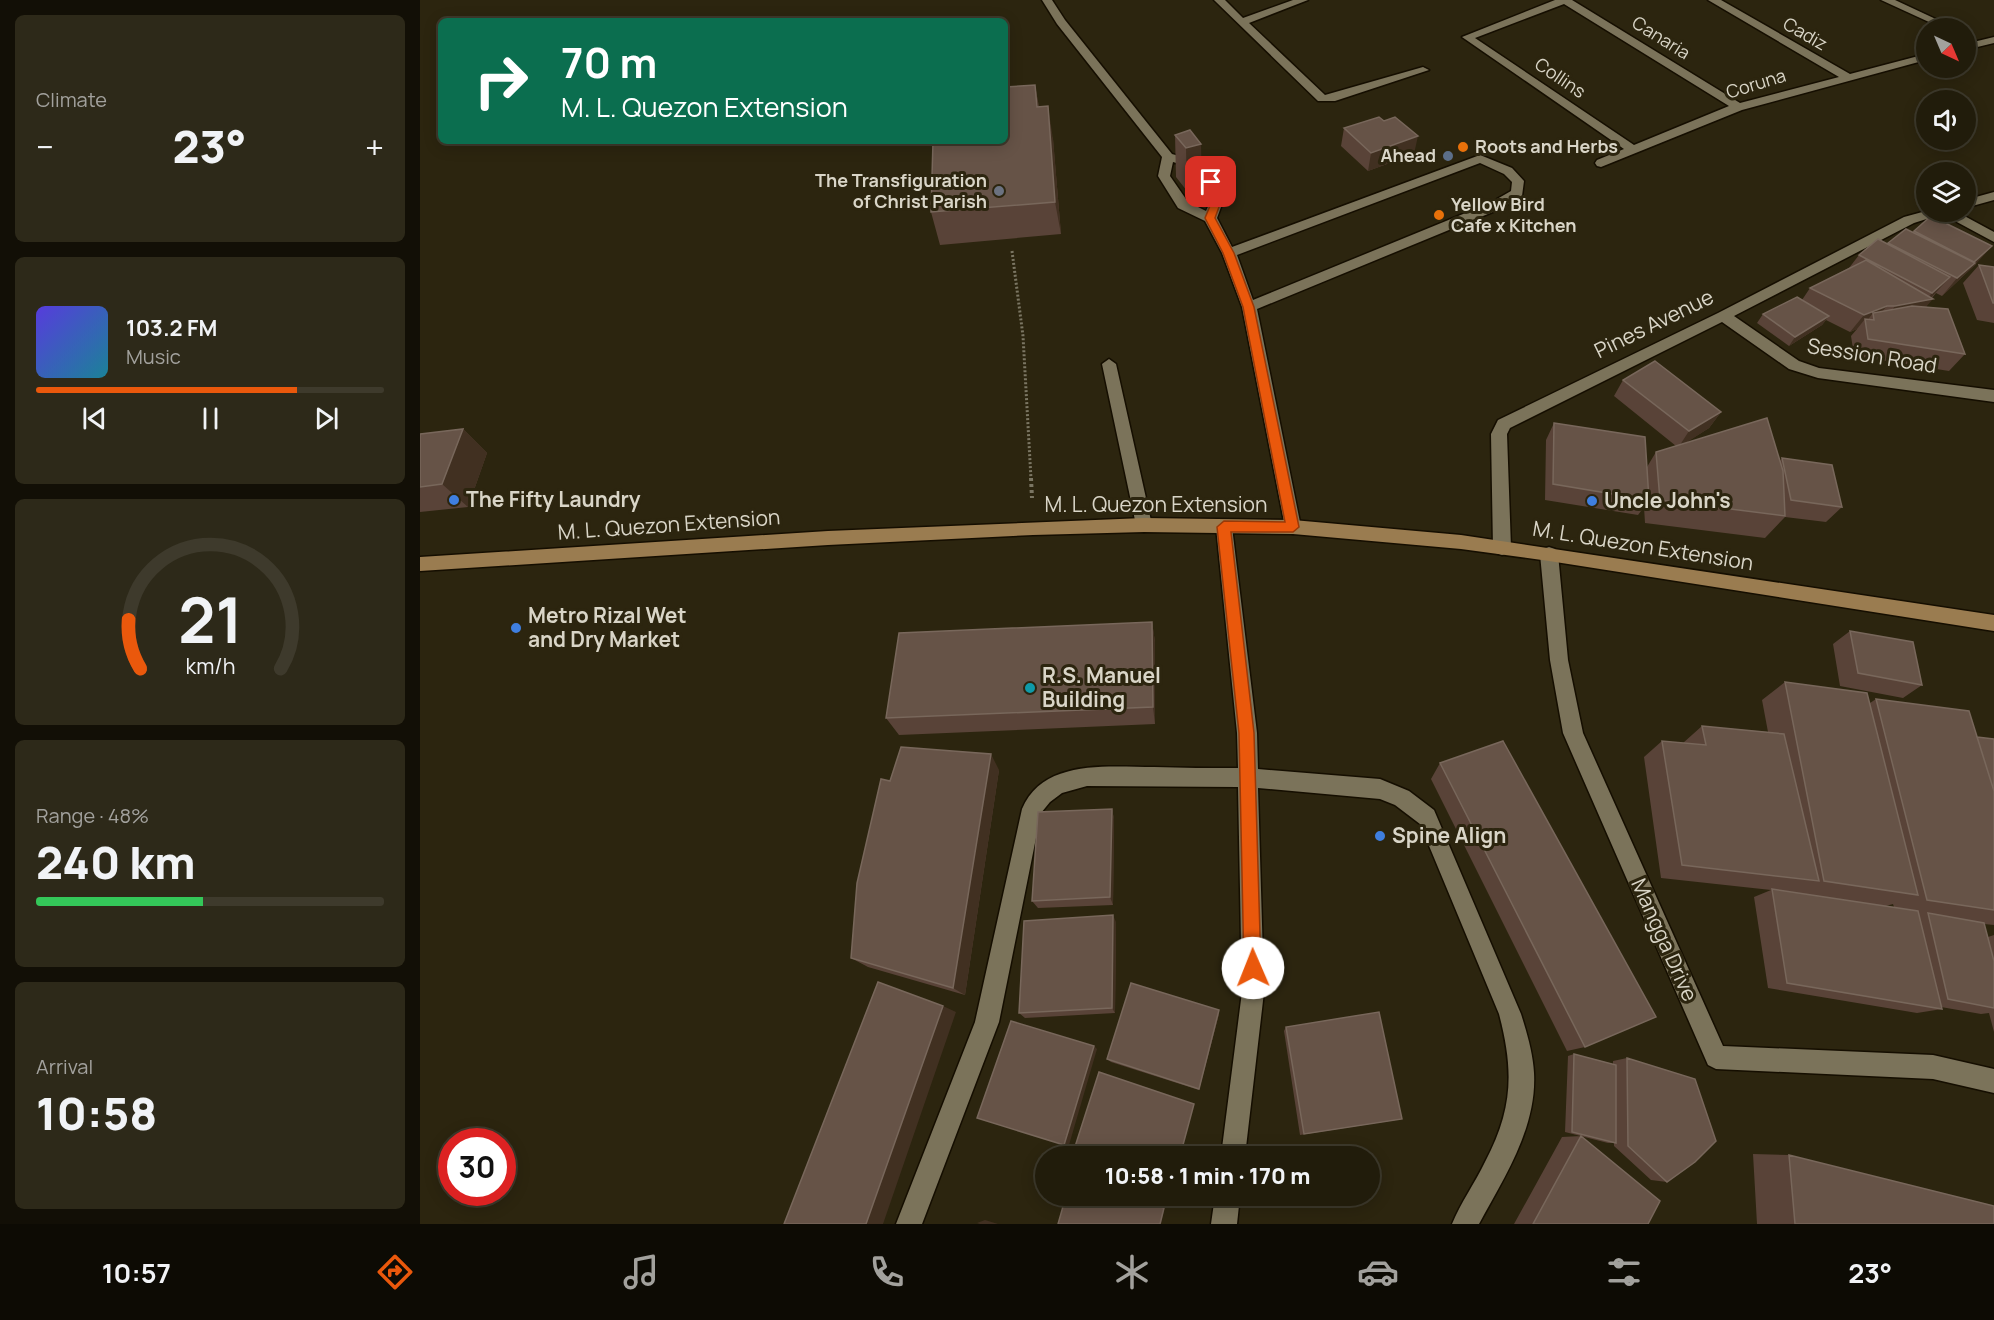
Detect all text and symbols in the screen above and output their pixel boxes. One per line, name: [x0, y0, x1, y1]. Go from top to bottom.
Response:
street label: Canaria: [1628, 10, 1695, 64]
street label: Cadiz: [1779, 11, 1832, 55]
north arrow: [1916, 18, 1976, 78]
map controls: [1916, 18, 1976, 222]
text: 70 m: [561, 33, 657, 91]
icon: right: [462, 42, 540, 120]
street label: Collins: [1531, 51, 1591, 103]
street label: Coruna: [1723, 63, 1789, 103]
text: Climate: [36, 86, 107, 113]
text: M. L. Quezon Extension: [561, 88, 848, 125]
button: sound: [1916, 90, 1976, 150]
text: 23°: [172, 115, 246, 177]
text: −: [36, 124, 54, 169]
text: +: [365, 124, 384, 169]
place label: Roots and Herbs: [1475, 134, 1618, 158]
marker: Roots and Herbs: [1456, 140, 1470, 154]
place label: Ahead: [1381, 143, 1436, 167]
marker: Ahead: [1441, 149, 1455, 163]
pin: [1185, 156, 1236, 207]
button: layers: [1916, 162, 1976, 222]
icon: arrive: [1194, 165, 1227, 198]
place label: The Transfiguration of Christ Parish: [815, 168, 987, 213]
marker: The Transfiguration of Christ Parish: [992, 184, 1006, 198]
place label: Yellow Bird Cafe x Kitchen: [1451, 192, 1577, 237]
marker: Yellow Bird Cafe x Kitchen: [1432, 208, 1446, 222]
street label: Pines Avenue: [1589, 282, 1718, 364]
text: 103.2 FM: [126, 313, 217, 343]
street label: Session Road: [1805, 331, 1939, 379]
text: Music: [126, 343, 181, 370]
icon: previous: [78, 402, 111, 435]
icon: pause: [194, 402, 227, 435]
icon: next: [310, 402, 343, 435]
place label: The Fifty Laundry: [466, 485, 641, 513]
place label: Uncle John's: [1604, 486, 1731, 514]
street label: M. L. Quezon Extension: [1044, 490, 1268, 518]
marker: The Fifty Laundry: [447, 493, 461, 507]
marker: Uncle John's: [1585, 494, 1599, 508]
street label: M. L. Quezon Extension: [557, 502, 781, 546]
street label: M. L. Quezon Extension: [1531, 514, 1755, 576]
text: 21: [178, 576, 242, 662]
place label: Metro Rizal Wet and Dry Market: [528, 601, 687, 653]
marker: Metro Rizal Wet and Dry Market: [509, 621, 523, 635]
text: km/h: [185, 651, 235, 680]
place label: R.S. Manuel Building: [1042, 661, 1161, 713]
marker: R.S. Manuel Building: [1023, 681, 1037, 695]
text: Range · 48%: [36, 802, 149, 829]
place label: Spine Align: [1392, 821, 1506, 849]
marker: Spine Align: [1373, 829, 1387, 843]
text: 240 km: [36, 831, 195, 893]
street label: Mangga Drive: [1625, 874, 1704, 1005]
position arrow: [1221, 936, 1285, 1000]
text: Arrival: [36, 1053, 93, 1080]
text: 10:58: [36, 1082, 157, 1144]
speed limit sign: 30: [438, 1128, 516, 1206]
text: 10:58 · 1 min · 170 m: [1105, 1161, 1310, 1191]
icon: directions: [374, 1251, 416, 1293]
icon: music: [620, 1251, 662, 1293]
icon: phone: [866, 1251, 908, 1293]
icon: climate: [1111, 1251, 1153, 1293]
icon: car: [1357, 1251, 1399, 1293]
icon: filters: [1603, 1251, 1645, 1293]
text: 10:57: [102, 1254, 171, 1291]
text: 23°: [1848, 1254, 1892, 1291]

